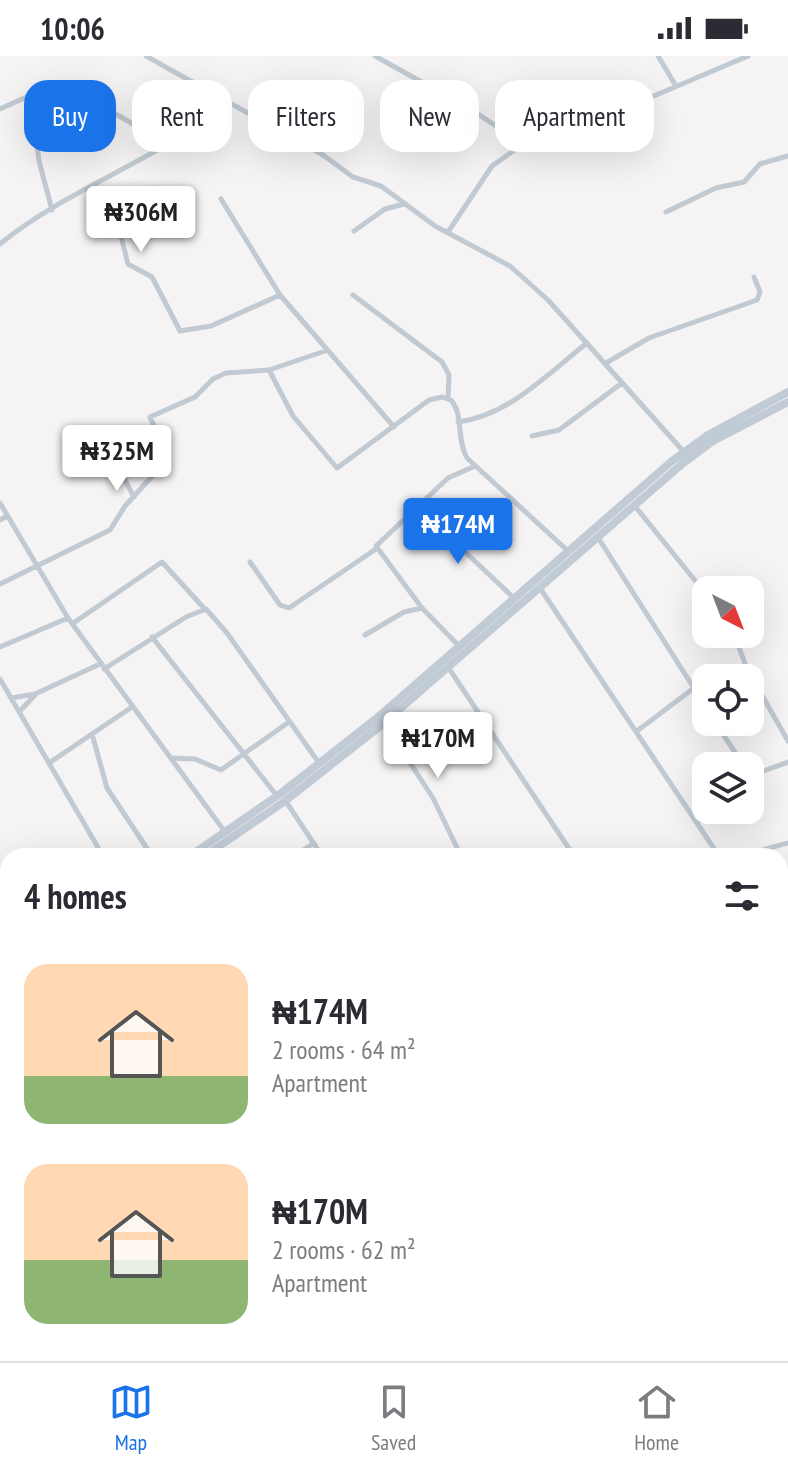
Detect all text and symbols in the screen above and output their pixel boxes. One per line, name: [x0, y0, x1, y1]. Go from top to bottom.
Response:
text: 10:06: [40, 9, 105, 48]
chip: Buy: [24, 80, 116, 152]
chip: Rent: [132, 80, 232, 152]
chip: Filters: [248, 80, 364, 152]
chip: New: [380, 80, 479, 152]
chip: Apartment: [495, 80, 654, 152]
pin: ₦306M: [85, 186, 197, 254]
text: ₦306M: [104, 195, 178, 228]
pin: ₦325M: [61, 425, 173, 493]
text: ₦325M: [80, 434, 154, 467]
pin: ₦174M: [402, 498, 514, 566]
text: ₦174M: [421, 507, 495, 540]
north arrow: [692, 576, 764, 648]
map controls: [692, 576, 764, 824]
button: locate: [692, 664, 764, 736]
pin: ₦170M: [382, 712, 494, 780]
text: ₦170M: [401, 721, 475, 754]
button: layers: [692, 752, 764, 824]
text: 4 homes: [24, 874, 127, 918]
icon: filters: [720, 874, 764, 918]
text: ₦174M: [272, 989, 368, 1033]
icon: home: [88, 996, 184, 1092]
text: 2 rooms · 64 m²: [272, 1033, 416, 1066]
text: Apartment: [272, 1066, 367, 1099]
text: ₦170M: [272, 1189, 368, 1233]
icon: home: [88, 1196, 184, 1292]
text: 2 rooms · 62 m²: [272, 1233, 416, 1266]
text: Apartment: [272, 1266, 367, 1299]
tab: Map: [109, 1380, 153, 1456]
tab: Saved: [371, 1380, 416, 1456]
tab: Home: [634, 1380, 679, 1456]

